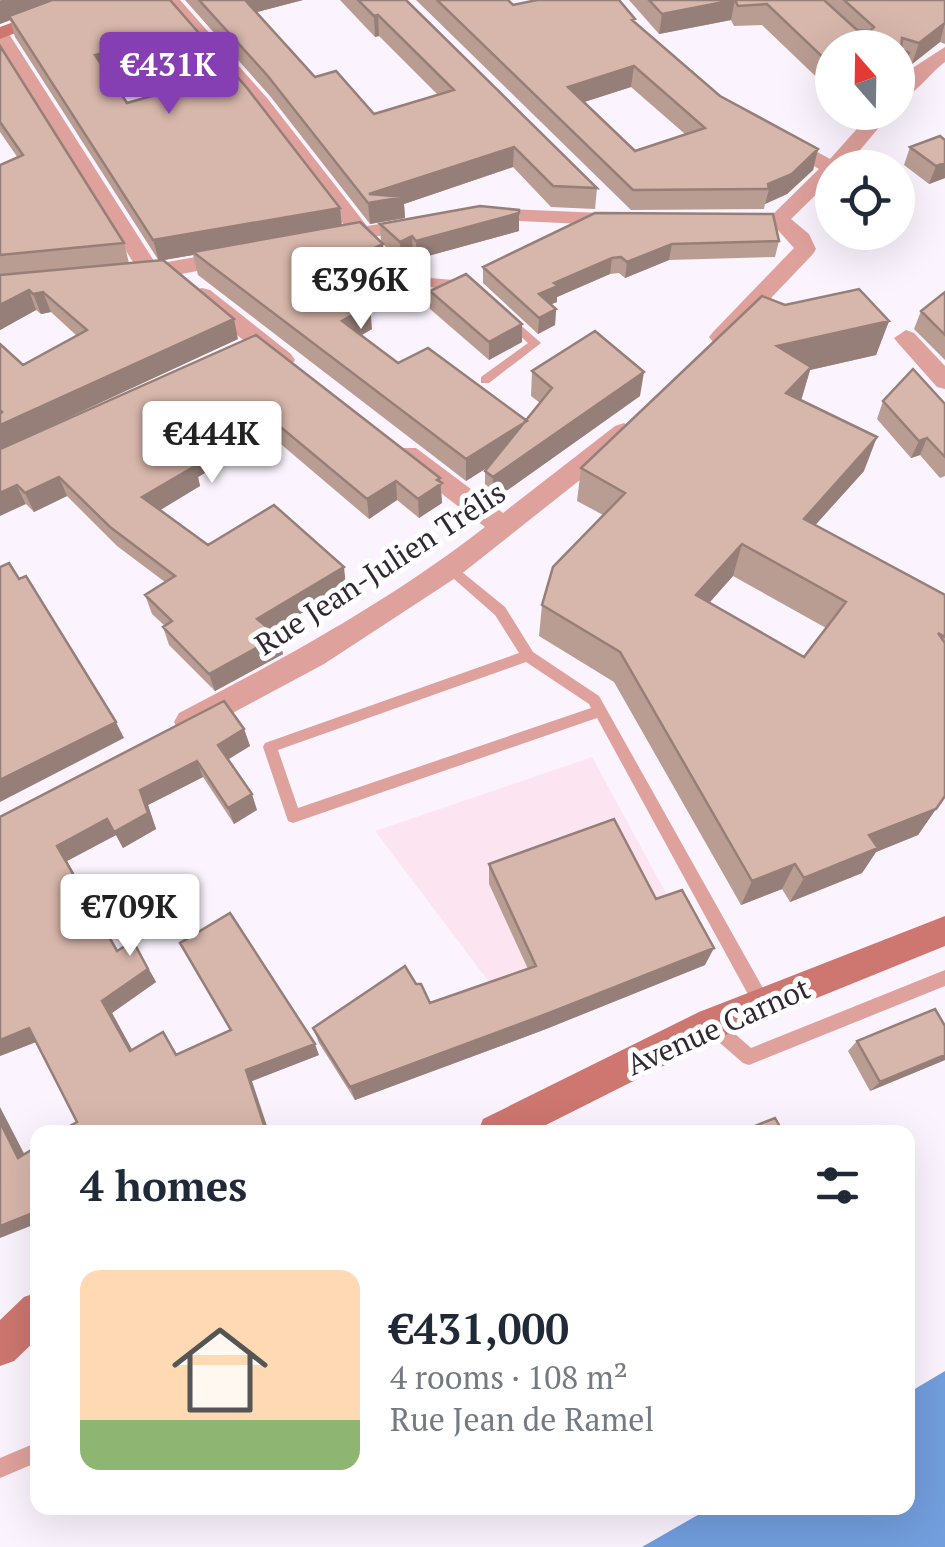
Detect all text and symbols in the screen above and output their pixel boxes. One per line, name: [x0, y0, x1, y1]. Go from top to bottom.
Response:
north arrow: [815, 30, 915, 130]
map controls: [815, 30, 915, 250]
pin: €431K: [99, 32, 239, 117]
text: €431K: [121, 43, 217, 85]
button: locate: [815, 150, 915, 250]
pin: €396K: [291, 247, 431, 332]
text: €396K: [313, 258, 409, 300]
pin: €444K: [142, 401, 282, 486]
text: €444K: [164, 412, 260, 454]
street label: Rue Jean-Julien Trélis: [247, 472, 513, 664]
pin: €709K: [60, 874, 200, 959]
text: €709K: [82, 885, 178, 927]
street label: Avenue Carnot: [620, 968, 816, 1084]
text: 4 homes: [80, 1157, 247, 1213]
icon: filters: [810, 1158, 865, 1213]
text: €431,000: [390, 1300, 569, 1356]
icon: home: [160, 1310, 280, 1430]
text: 4 rooms · 108 m²: [390, 1356, 628, 1398]
text: Rue Jean de Ramel: [390, 1398, 654, 1440]

